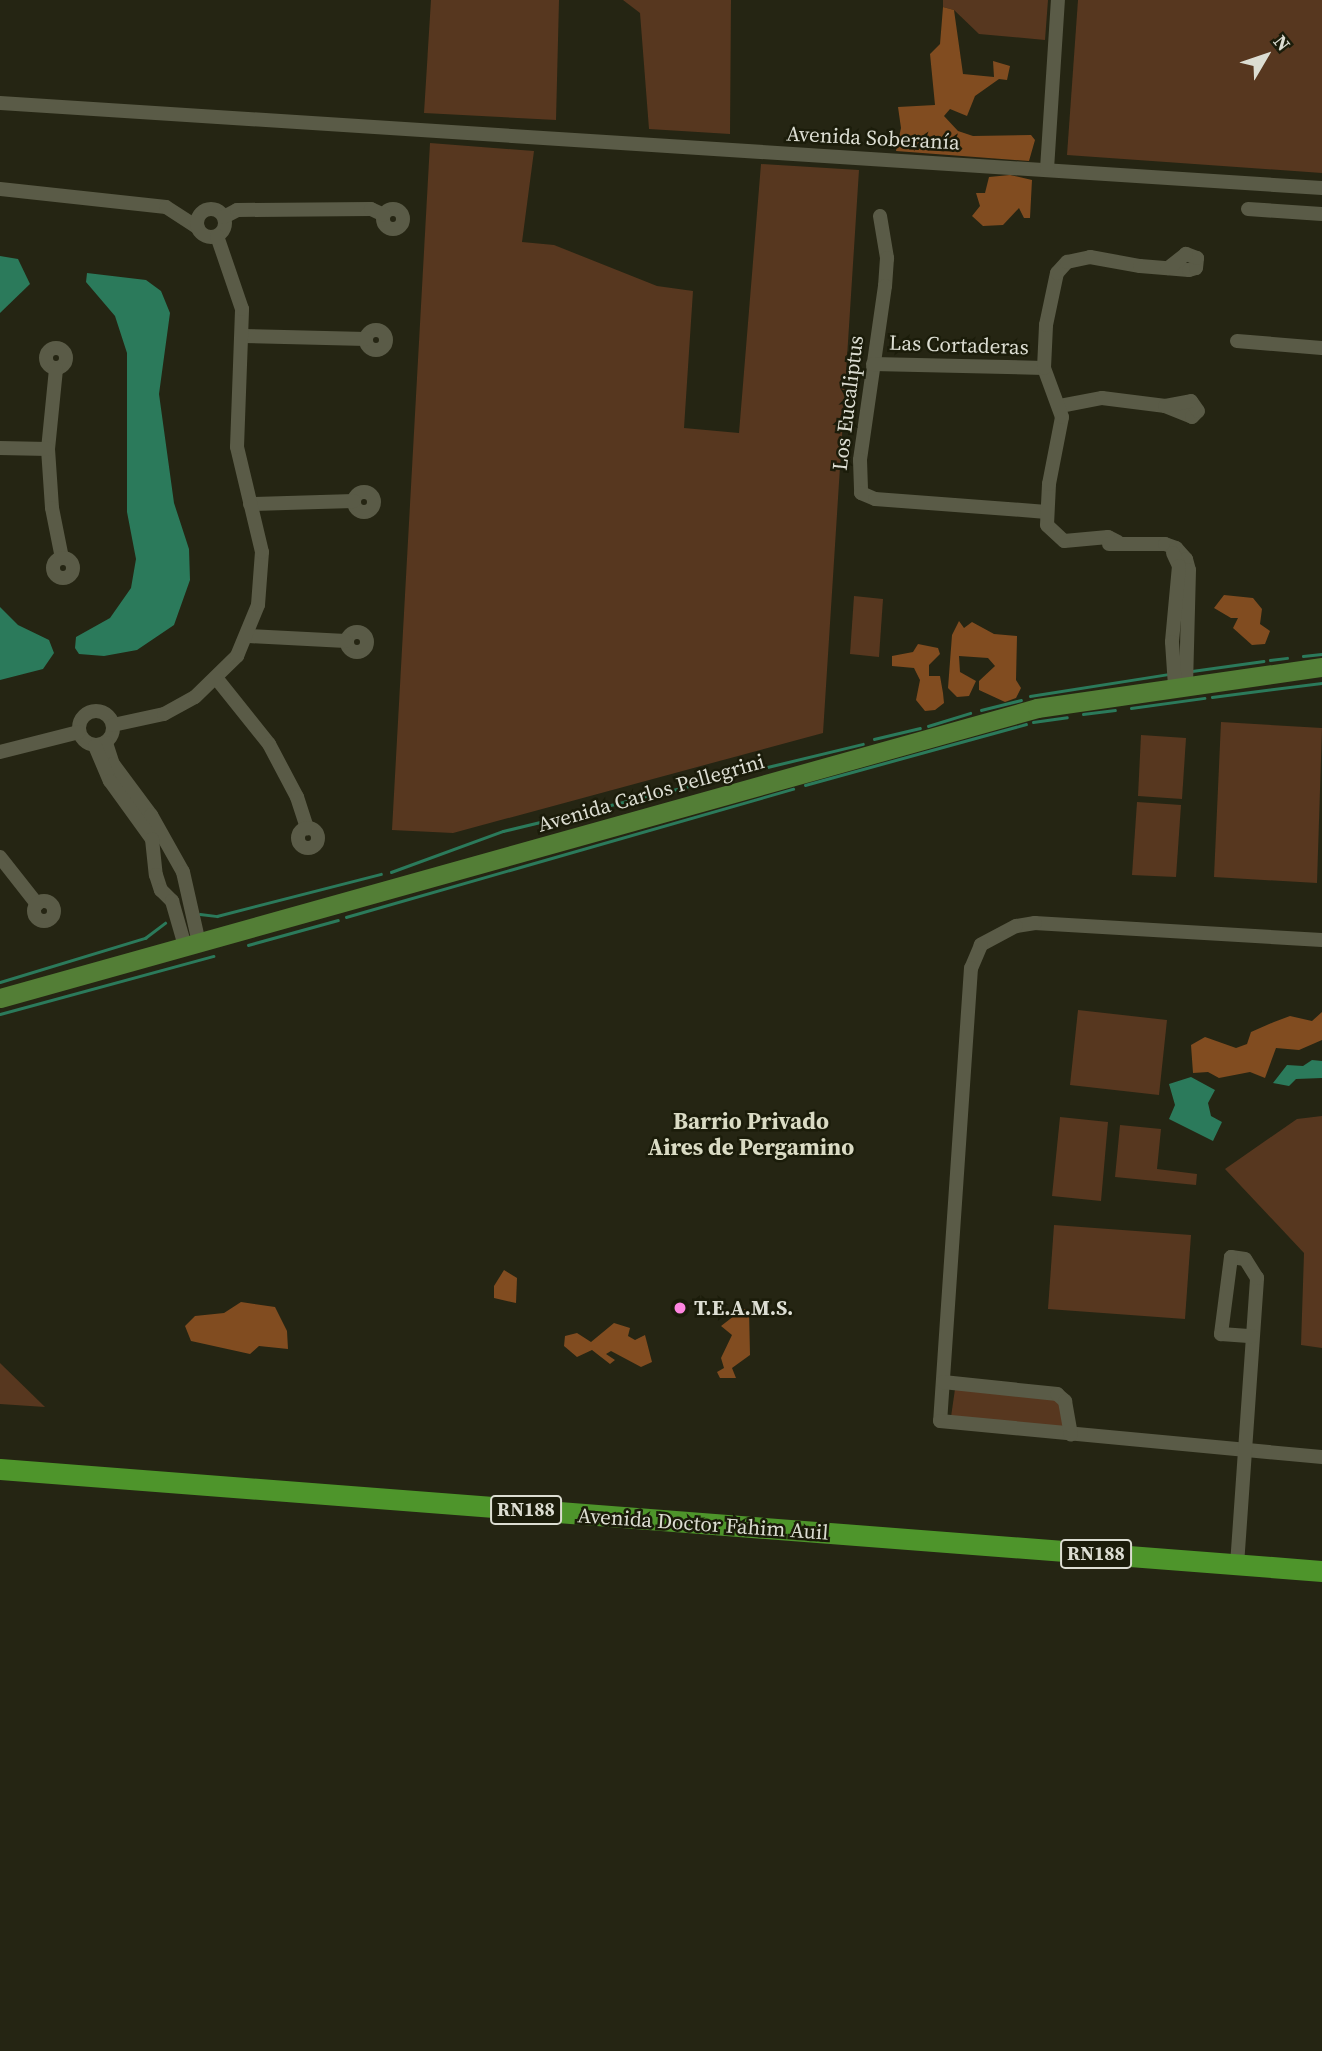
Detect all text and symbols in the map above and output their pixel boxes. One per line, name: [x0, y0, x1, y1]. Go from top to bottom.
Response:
north arrow: [1231, 21, 1301, 91]
text: N: [1268, 29, 1297, 56]
street label: Avenida Soberanía: [786, 121, 960, 155]
street label: Las Cortaderas: [889, 330, 1029, 360]
street label: Los Eucaliptus: [827, 334, 869, 472]
street label: Avenida Carlos Pellegrini: [535, 749, 767, 837]
district label: Barrio Privado Aires de Pergamino: [648, 1107, 854, 1161]
place label: T.E.A.M.S.: [694, 1295, 793, 1321]
marker: T.E.A.M.S.: [672, 1300, 688, 1316]
road number: RN188: [489, 1494, 563, 1526]
street label: Avenida Doctor Fahim Auil: [577, 1503, 829, 1545]
road number: RN188: [1059, 1538, 1133, 1570]

